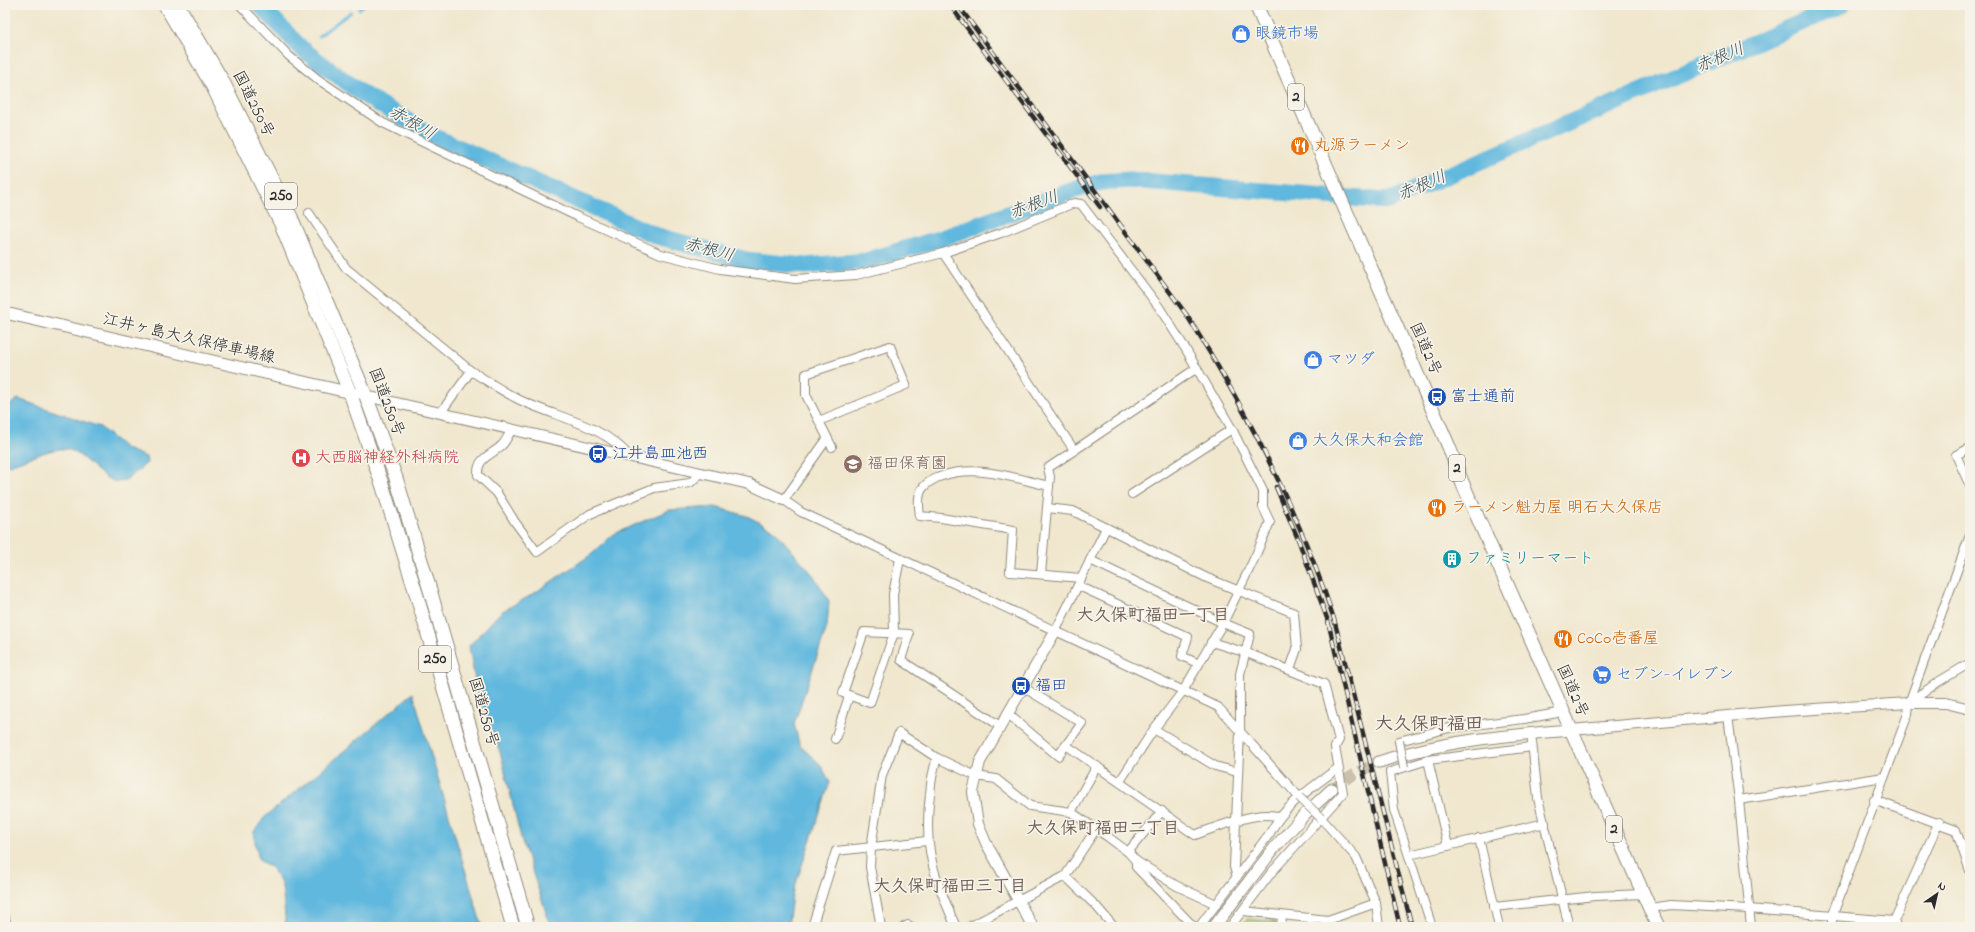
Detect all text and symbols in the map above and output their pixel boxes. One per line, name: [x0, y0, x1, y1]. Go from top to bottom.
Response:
place label: 眼鏡市場: [1255, 22, 1319, 46]
shop icon: 眼鏡市場: [1230, 23, 1252, 45]
water label: 赤根川: [1692, 37, 1748, 79]
street label: 国道250号: [226, 66, 280, 142]
road number: 2: [1288, 84, 1304, 110]
water label: 赤根川: [384, 99, 440, 147]
place label: 丸源ラーメン: [1314, 134, 1410, 158]
restaurant icon: 丸源ラーメン: [1289, 135, 1311, 157]
water label: 赤根川: [1394, 165, 1450, 207]
road number: 250: [265, 183, 297, 209]
water label: 赤根川: [1006, 185, 1062, 225]
water label: 赤根川: [681, 231, 737, 269]
street label: 江井ヶ島大久保停車場線: [101, 308, 277, 370]
street label: 国道2号: [1403, 319, 1447, 379]
place label: マツダ: [1327, 348, 1375, 372]
shop icon: マツダ: [1302, 349, 1324, 371]
street label: 国道250号: [362, 364, 410, 440]
place label: 富士通前: [1451, 385, 1515, 409]
bus stop icon: 富士通前: [1426, 386, 1448, 408]
place label: 大久保大和会館: [1312, 429, 1424, 453]
shop icon: 大久保大和会館: [1287, 430, 1309, 452]
place label: 江井島皿池西: [612, 442, 708, 466]
bus stop icon: 江井島皿池西: [587, 443, 609, 465]
place label: 大西脳神経外科病院: [315, 446, 459, 470]
hospital icon: 大西脳神経外科病院: [290, 447, 312, 469]
place label: 福田保育園: [867, 452, 947, 476]
school or university icon: 福田保育園: [842, 453, 864, 475]
road number: 2: [1449, 455, 1465, 481]
place label: ラーメン魁力屋 明石大久保店: [1451, 496, 1663, 520]
restaurant icon: ラーメン魁力屋 明石大久保店: [1426, 497, 1448, 519]
place label: ファミリーマート: [1466, 547, 1594, 571]
building icon: ファミリーマート: [1441, 548, 1463, 570]
district label: 大久保町福田一丁目: [1077, 603, 1230, 628]
place label: CoCo壱番屋: [1577, 627, 1659, 651]
restaurant icon: CoCo壱番屋: [1552, 628, 1574, 650]
road number: 250: [419, 646, 451, 672]
street label: 国道2号: [1550, 661, 1594, 721]
place label: セブン-イレブン: [1616, 663, 1734, 687]
supermarket icon: セブン-イレブン: [1591, 664, 1613, 686]
street label: 国道250号: [462, 674, 504, 750]
place label: 福田: [1035, 674, 1067, 698]
bus stop icon: 福田: [1010, 675, 1032, 697]
district label: 大久保町福田: [1375, 712, 1483, 738]
district label: 大久保町福田二丁目: [1027, 816, 1180, 841]
road number: 2: [1606, 816, 1622, 842]
district label: 大久保町福田三丁目: [874, 874, 1027, 899]
north arrow: [1917, 874, 1957, 914]
text: N: [1934, 878, 1950, 895]

